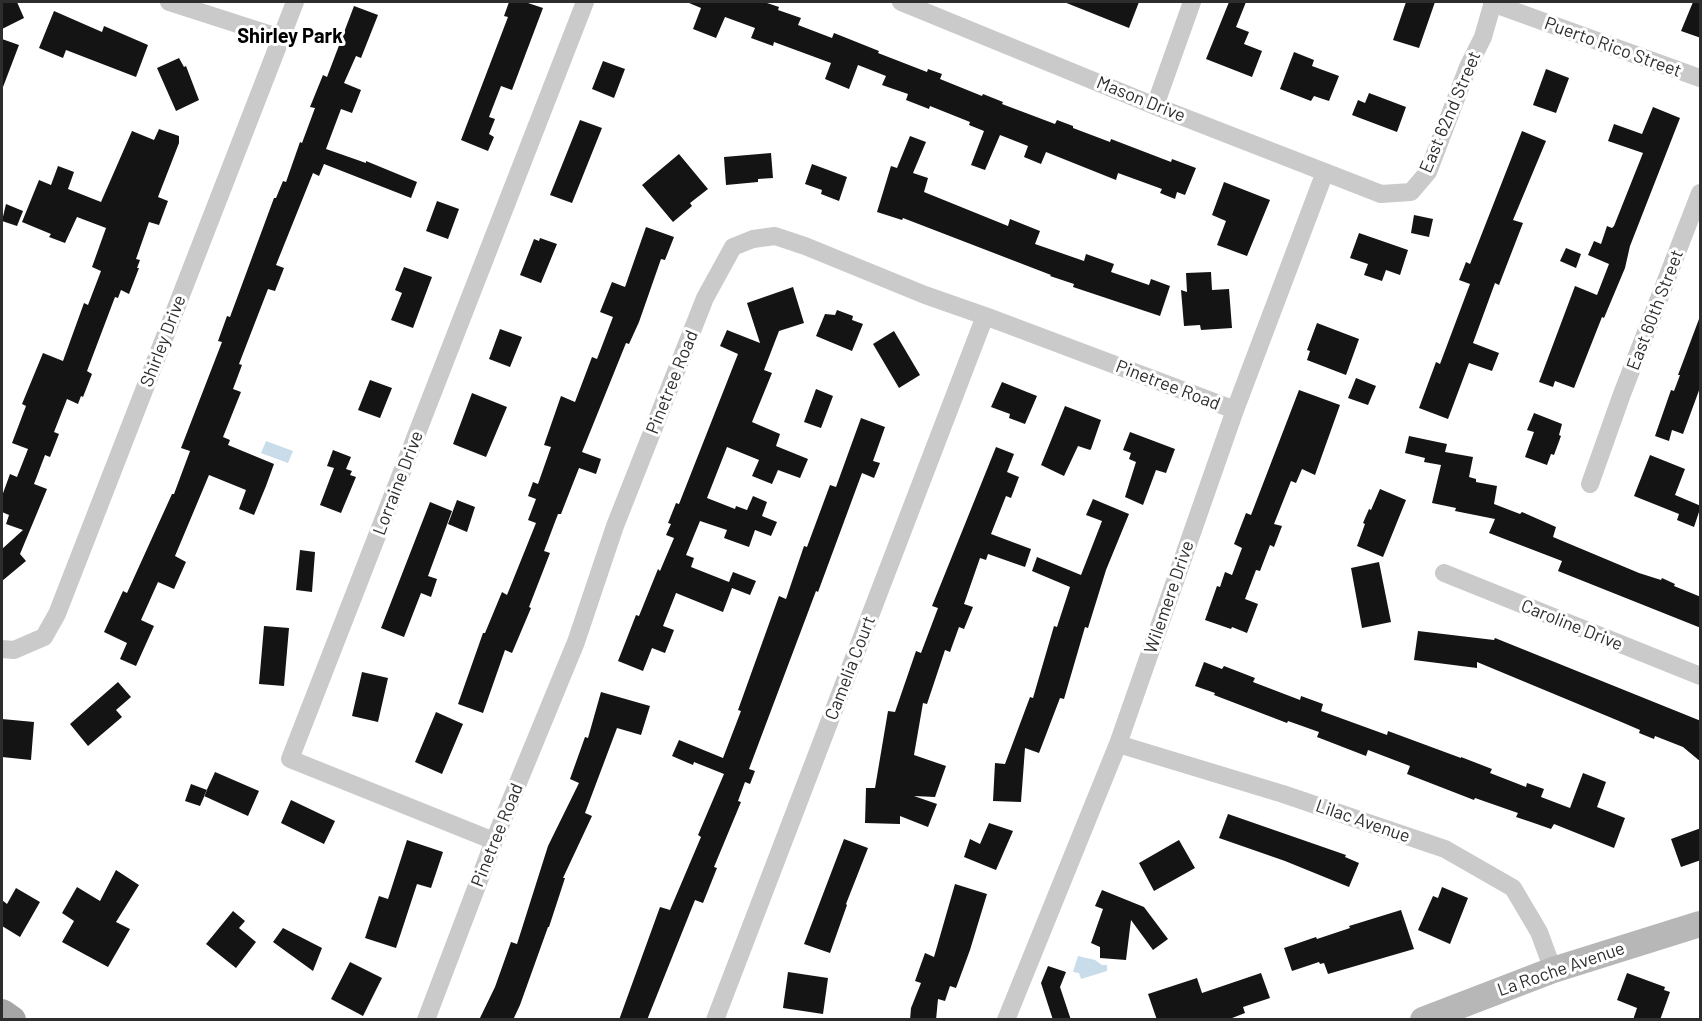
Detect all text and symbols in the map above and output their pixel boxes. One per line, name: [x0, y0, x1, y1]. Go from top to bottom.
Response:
street label: Puerto Rico Street: [1542, 12, 1684, 82]
district label: Shirley Park: [237, 24, 343, 48]
street label: East 62nd Street: [1415, 48, 1485, 176]
street label: Mason Drive: [1093, 71, 1189, 127]
street label: East 60th Street: [1622, 247, 1688, 373]
street label: Shirley Drive: [136, 292, 190, 390]
street label: Pinetree Road: [641, 327, 703, 437]
street label: Pinetree Road: [1113, 355, 1223, 415]
street label: Lorraine Drive: [368, 428, 428, 538]
street label: Wilemere Drive: [1140, 538, 1198, 656]
street label: Caroline Drive: [1518, 595, 1626, 655]
street label: Camelia Court: [820, 613, 880, 723]
street label: Pinetree Road: [466, 780, 528, 890]
street label: Lilac Avenue: [1313, 795, 1413, 847]
street label: La Roche Avenue: [1495, 937, 1627, 1001]

